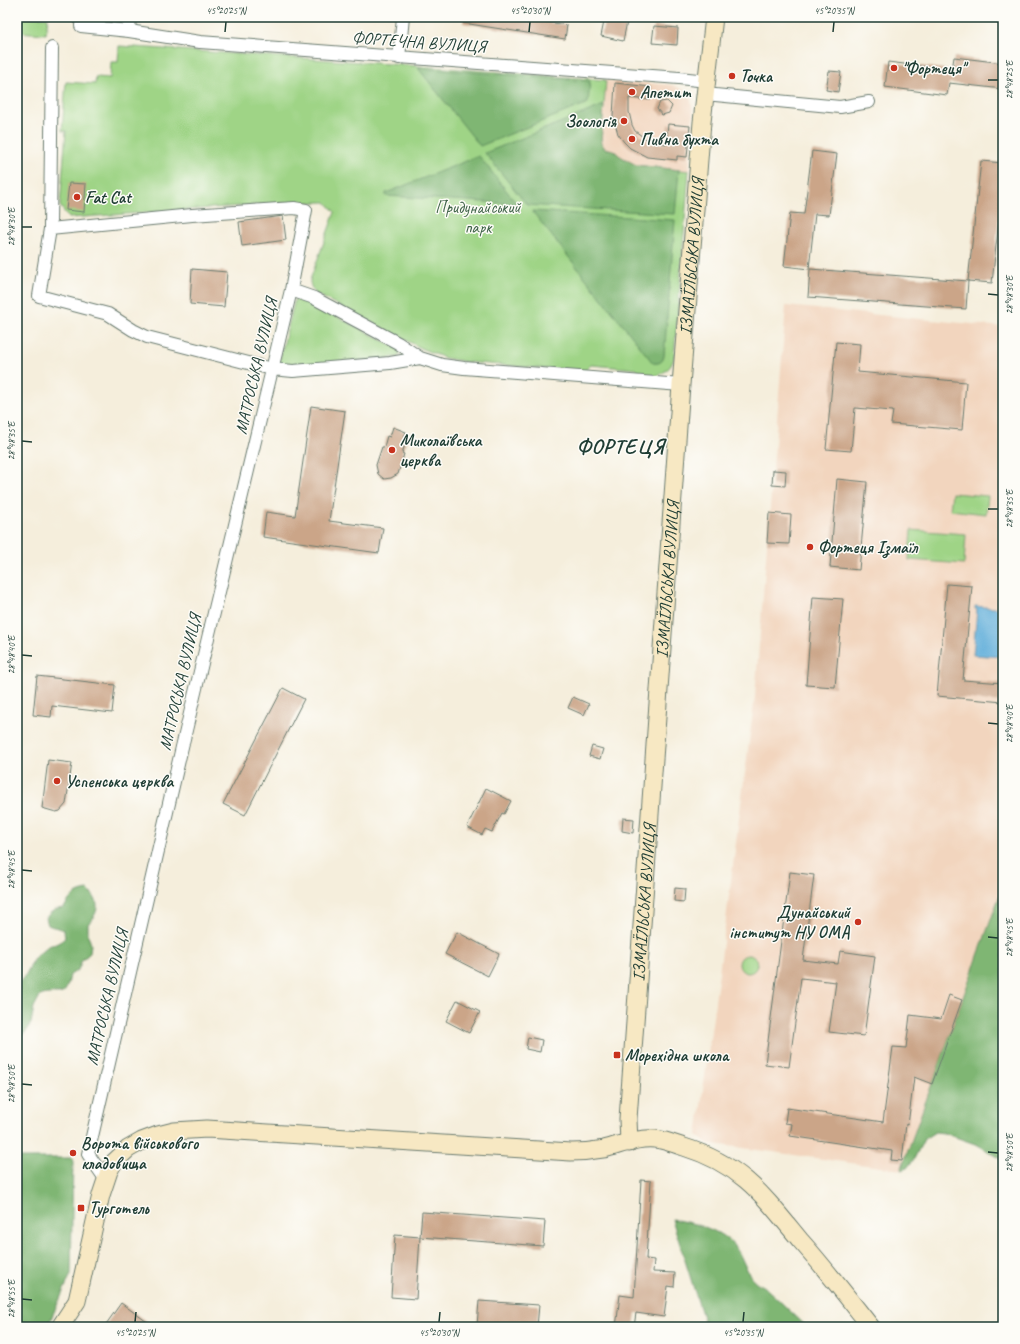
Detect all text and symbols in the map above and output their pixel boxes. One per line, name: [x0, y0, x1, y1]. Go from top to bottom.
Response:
text: 45°20'25"N: [206, 4, 248, 17]
text: 45°20'30"N: [510, 4, 552, 17]
text: 45°20'35"N: [814, 4, 856, 17]
street label: ФОРТЕЧНА ВУЛИЦЯ: [351, 27, 489, 57]
place label: "Фортеця": [902, 58, 969, 79]
text: 28°48'25"E: [1003, 59, 1016, 99]
marker: "Фортеця": [889, 63, 899, 73]
place label: Точка: [740, 66, 774, 87]
marker: Точка: [727, 71, 737, 81]
place label: Апетит: [640, 82, 692, 103]
marker: Апетит: [627, 87, 637, 97]
place label: Зоологія: [565, 111, 617, 132]
marker: Зоологія: [619, 116, 629, 126]
place label: Пивна бухта: [640, 129, 719, 150]
marker: Пивна бухта: [627, 134, 637, 144]
street label: ІЗМАЇЛЬСЬКА ВУЛИЦЯ: [675, 174, 708, 336]
place label: Fat Cat: [85, 187, 133, 208]
marker: Fat Cat: [72, 192, 82, 202]
park label: Придунайський парк: [435, 197, 522, 238]
text: 28°48'30"E: [5, 206, 18, 246]
text: 28°48'30"E: [1003, 274, 1016, 314]
street label: МАТРОСЬКА ВУЛИЦЯ: [230, 293, 283, 436]
text: 28°48'35"E: [5, 420, 18, 460]
place label: Миколаївська церква: [400, 430, 483, 471]
district label: ФОРТЕЦЯ: [577, 433, 668, 459]
marker: Миколаївська церква: [387, 445, 397, 455]
text: 28°48'35"E: [1003, 488, 1016, 528]
street label: ІЗМАЇЛЬСЬКА ВУЛИЦЯ: [651, 497, 683, 659]
place label: Фортеця Ізмаїл: [818, 537, 919, 559]
marker: Фортеця Ізмаїл: [805, 542, 815, 552]
street label: МАТРОСЬКА ВУЛИЦЯ: [154, 609, 207, 752]
text: 28°48'40"E: [5, 634, 18, 674]
text: 28°48'40"E: [1003, 703, 1016, 743]
place label: Успенська церква: [65, 771, 174, 792]
marker: Успенська церква: [52, 776, 62, 786]
street label: ІЗМАЇЛЬСЬКА ВУЛИЦЯ: [627, 821, 660, 982]
text: 28°48'45"E: [5, 849, 18, 889]
place label: Дунайський інститут НУ ОМА: [729, 902, 852, 943]
marker: Дунайський інститут НУ ОМА: [853, 917, 863, 927]
text: 28°48'45"E: [1003, 917, 1016, 957]
street label: МАТРОСЬКА ВУЛИЦЯ: [81, 924, 134, 1067]
place label: Морехідна школа: [625, 1045, 730, 1066]
marker: Морехідна школа: [612, 1050, 622, 1060]
text: 28°48'50"E: [5, 1063, 18, 1103]
text: 28°48'50"E: [1003, 1132, 1016, 1172]
place label: Ворота військового кладовища: [81, 1133, 200, 1174]
marker: Ворота військового кладовища: [68, 1148, 78, 1158]
place label: Турготель: [89, 1198, 151, 1219]
marker: Турготель: [76, 1203, 86, 1213]
text: 28°48'55"E: [5, 1278, 18, 1318]
text: 45°20'25"N: [115, 1326, 157, 1339]
text: 45°20'30"N: [419, 1326, 461, 1339]
text: 45°20'35"N: [723, 1326, 765, 1339]

